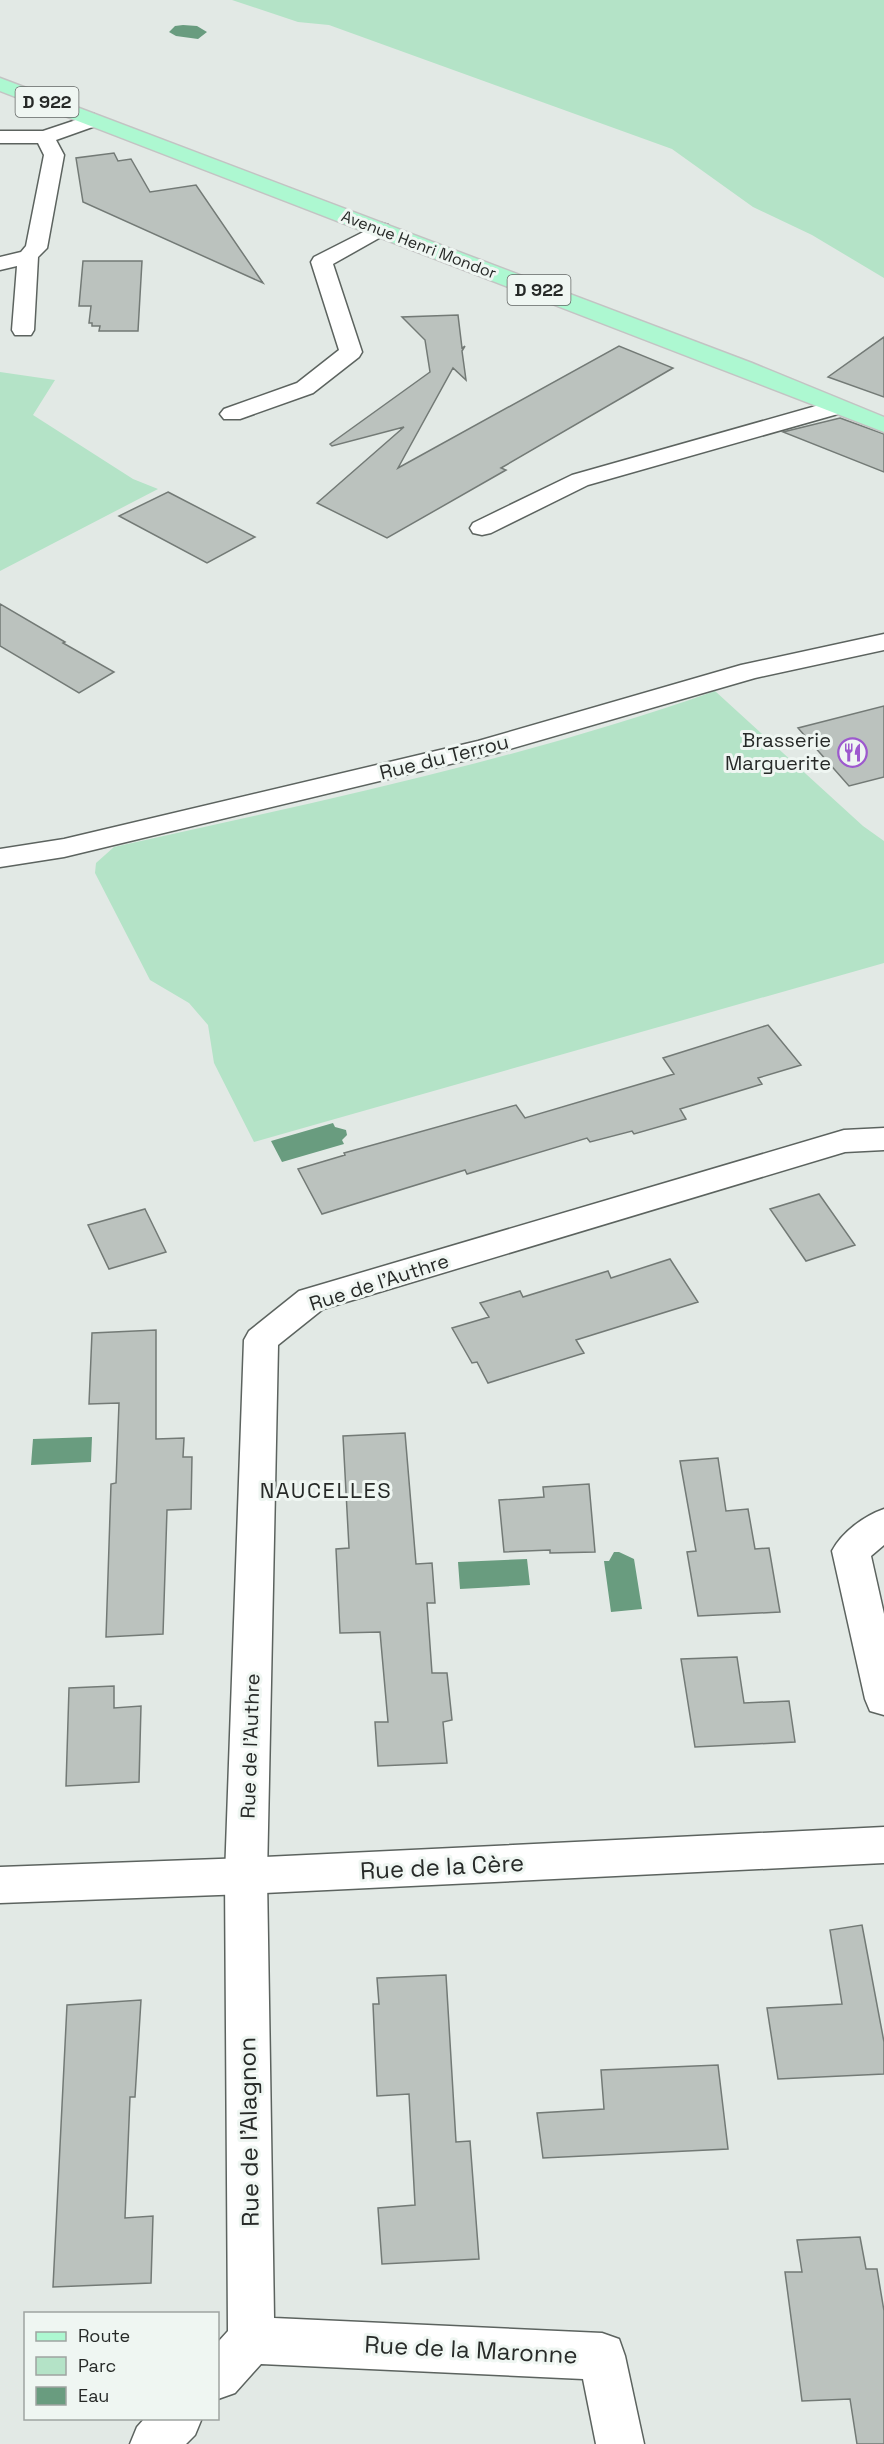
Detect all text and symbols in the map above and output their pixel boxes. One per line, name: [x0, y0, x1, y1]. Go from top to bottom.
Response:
road number: D 922: [15, 87, 78, 117]
street label: Avenue Henri Mondor: [338, 205, 499, 284]
road number: D 922: [508, 275, 570, 305]
place label: Brasserie Marguerite: [725, 727, 831, 776]
street label: Rue du Terrou: [377, 728, 511, 786]
restaurant icon: Brasserie Marguerite: [836, 736, 868, 768]
street label: Rue de l'Authre: [306, 1247, 452, 1317]
district label: NAUCELLES: [260, 1476, 392, 1504]
street label: Rue de l'Authre: [234, 1673, 266, 1819]
street label: Rue de la Cère: [359, 1847, 525, 1886]
street label: Rue de l'Alagnon: [231, 2037, 266, 2227]
legend: [24, 2312, 219, 2420]
text: Route: [78, 2324, 130, 2347]
street label: Rue de la Maronne: [364, 2328, 578, 2371]
text: Parc: [78, 2354, 116, 2377]
text: Eau: [78, 2384, 109, 2407]

